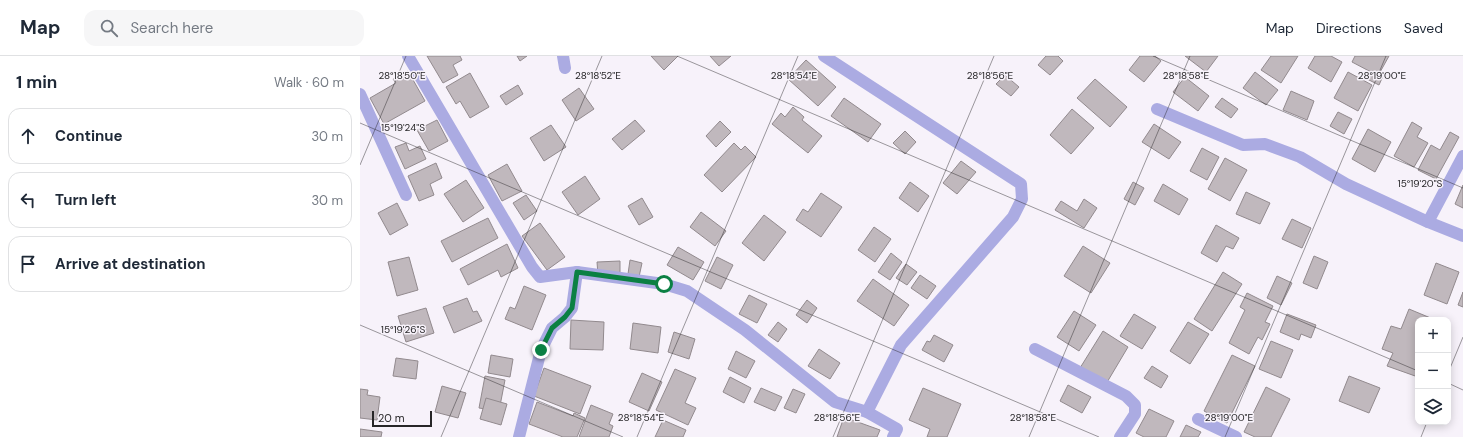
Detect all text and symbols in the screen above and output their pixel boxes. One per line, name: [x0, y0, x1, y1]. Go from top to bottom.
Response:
search box: [84, 10, 364, 46]
text: Map: [20, 15, 60, 40]
icon: search: [98, 17, 120, 39]
text: Search here: [130, 18, 213, 38]
text: Map: [1266, 19, 1294, 37]
text: Directions: [1316, 19, 1382, 37]
text: Saved: [1404, 19, 1443, 37]
text: 28°18'50"E: [378, 69, 426, 82]
text: 28°18'52"E: [575, 69, 621, 82]
text: 28°18'54"E: [771, 69, 818, 82]
text: 28°18'56"E: [967, 69, 1014, 82]
text: 28°18'58"E: [1163, 69, 1210, 82]
text: 28°19'00"E: [1358, 69, 1407, 82]
text: 1 min: [16, 71, 57, 93]
text: Walk · 60 m: [274, 74, 344, 91]
text: 15°19'24"S: [381, 121, 425, 134]
icon: ahead: [17, 125, 39, 147]
text: Continue: [55, 126, 123, 146]
text: 30 m: [311, 128, 343, 145]
text: 15°19'20"S: [1398, 177, 1443, 190]
icon: left: [17, 189, 39, 211]
text: Turn left: [55, 190, 116, 210]
text: 30 m: [311, 192, 343, 209]
icon: arrive: [17, 253, 39, 275]
text: Arrive at destination: [55, 254, 206, 274]
route start: [655, 275, 673, 293]
map controls: [1415, 317, 1451, 425]
button: +: [1415, 317, 1451, 353]
text: 15°19'26"S: [381, 323, 425, 336]
route end: [532, 341, 550, 359]
button: −: [1415, 353, 1451, 389]
button: layers: [1415, 389, 1451, 425]
scale bar: [372, 409, 432, 428]
text: 20 m: [378, 411, 404, 425]
text: 28°18'54"E: [618, 411, 665, 424]
text: 28°18'56"E: [814, 411, 861, 424]
text: 28°18'58"E: [1010, 411, 1057, 424]
text: 28°19'00"E: [1205, 411, 1254, 424]

